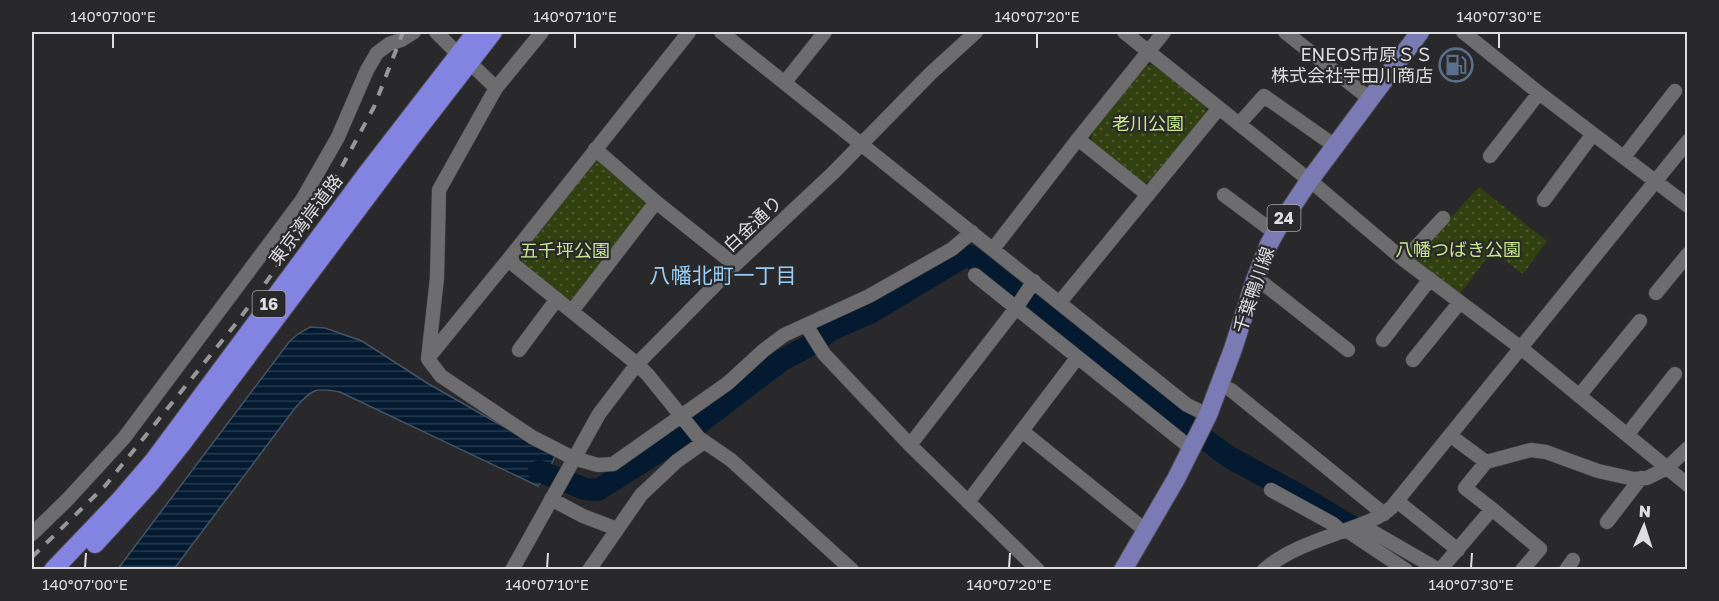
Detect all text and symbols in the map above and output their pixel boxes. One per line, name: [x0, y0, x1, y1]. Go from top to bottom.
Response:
text: 140°07'00"E: [70, 7, 156, 25]
text: 140°07'10"E: [533, 7, 617, 25]
text: 140°07'20"E: [994, 7, 1080, 25]
text: 140°07'30"E: [1456, 7, 1542, 25]
place label: ENEOS市原ＳＳ 株式会社宇田川商店: [1271, 43, 1433, 86]
fuel station icon: ENEOS市原ＳＳ 株式会社宇田川商店: [1438, 47, 1474, 83]
park label: 老川公園: [1112, 112, 1184, 134]
street label: 東京湾岸道路: [264, 170, 346, 269]
street label: 白金通り: [718, 191, 786, 256]
road number: 24: [1268, 205, 1300, 231]
park label: 八幡つばき公園: [1395, 238, 1521, 260]
park label: 五千坪公園: [520, 239, 610, 261]
street label: 千葉鴨川線: [1228, 244, 1278, 336]
district label: 八幡北町一丁目: [650, 262, 797, 288]
road number: 16: [252, 291, 286, 317]
north arrow: [1614, 496, 1674, 556]
text: N: [1638, 501, 1651, 521]
text: 140°07'00"E: [42, 575, 128, 593]
text: 140°07'10"E: [505, 575, 589, 593]
text: 140°07'20"E: [966, 575, 1052, 593]
text: 140°07'30"E: [1428, 575, 1514, 593]

